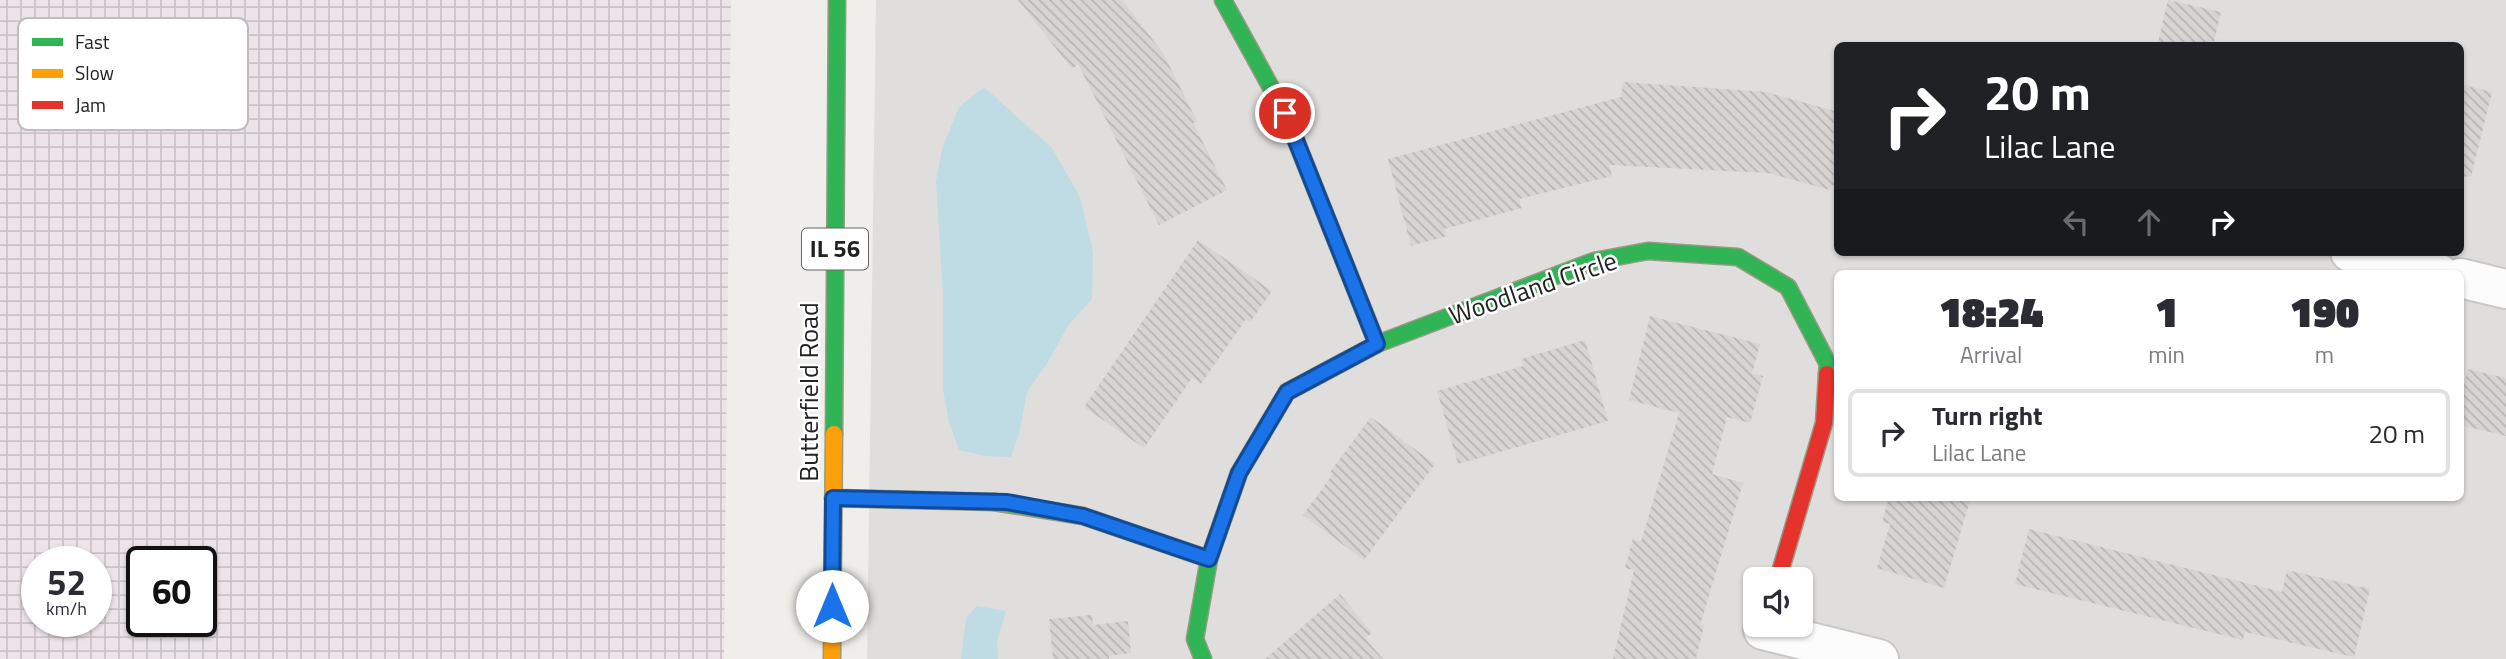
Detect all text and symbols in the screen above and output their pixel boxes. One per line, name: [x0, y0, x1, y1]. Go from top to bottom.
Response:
legend: [18, 18, 248, 130]
text: Fast: [75, 27, 110, 56]
text: 20 m: [1984, 54, 2091, 129]
text: Slow: [75, 58, 114, 87]
icon: right: [1869, 70, 1960, 161]
pin: [1255, 83, 1315, 143]
text: Jam: [75, 90, 106, 119]
icon: arrive: [1266, 94, 1304, 132]
text: Lilac Lane: [1984, 122, 2115, 170]
icon: left: [2057, 203, 2095, 241]
icon: ahead: [2130, 203, 2168, 241]
icon: right: [2203, 203, 2241, 241]
road number: IL 56: [802, 228, 868, 270]
street label: Woodland Circle: [1444, 241, 1622, 334]
text: 18:24: [1939, 279, 2043, 343]
text: 1: [2155, 279, 2178, 343]
text: 190: [2290, 279, 2359, 343]
street label: Butterfield Road: [789, 302, 828, 482]
text: Arrival: [1960, 337, 2022, 372]
text: min: [2148, 337, 2185, 372]
text: m: [2315, 337, 2334, 372]
text: Turn right: [1932, 396, 2043, 435]
icon: right: [1873, 414, 1911, 452]
text: 20 m: [2368, 414, 2425, 453]
text: Lilac Lane: [1932, 435, 2026, 470]
speed limit sign: 60: [126, 546, 217, 637]
text: 52: [47, 555, 86, 609]
map controls: [1743, 567, 1813, 637]
button: sound: [1743, 567, 1813, 637]
position arrow: [795, 569, 869, 643]
text: km/h: [46, 595, 87, 622]

